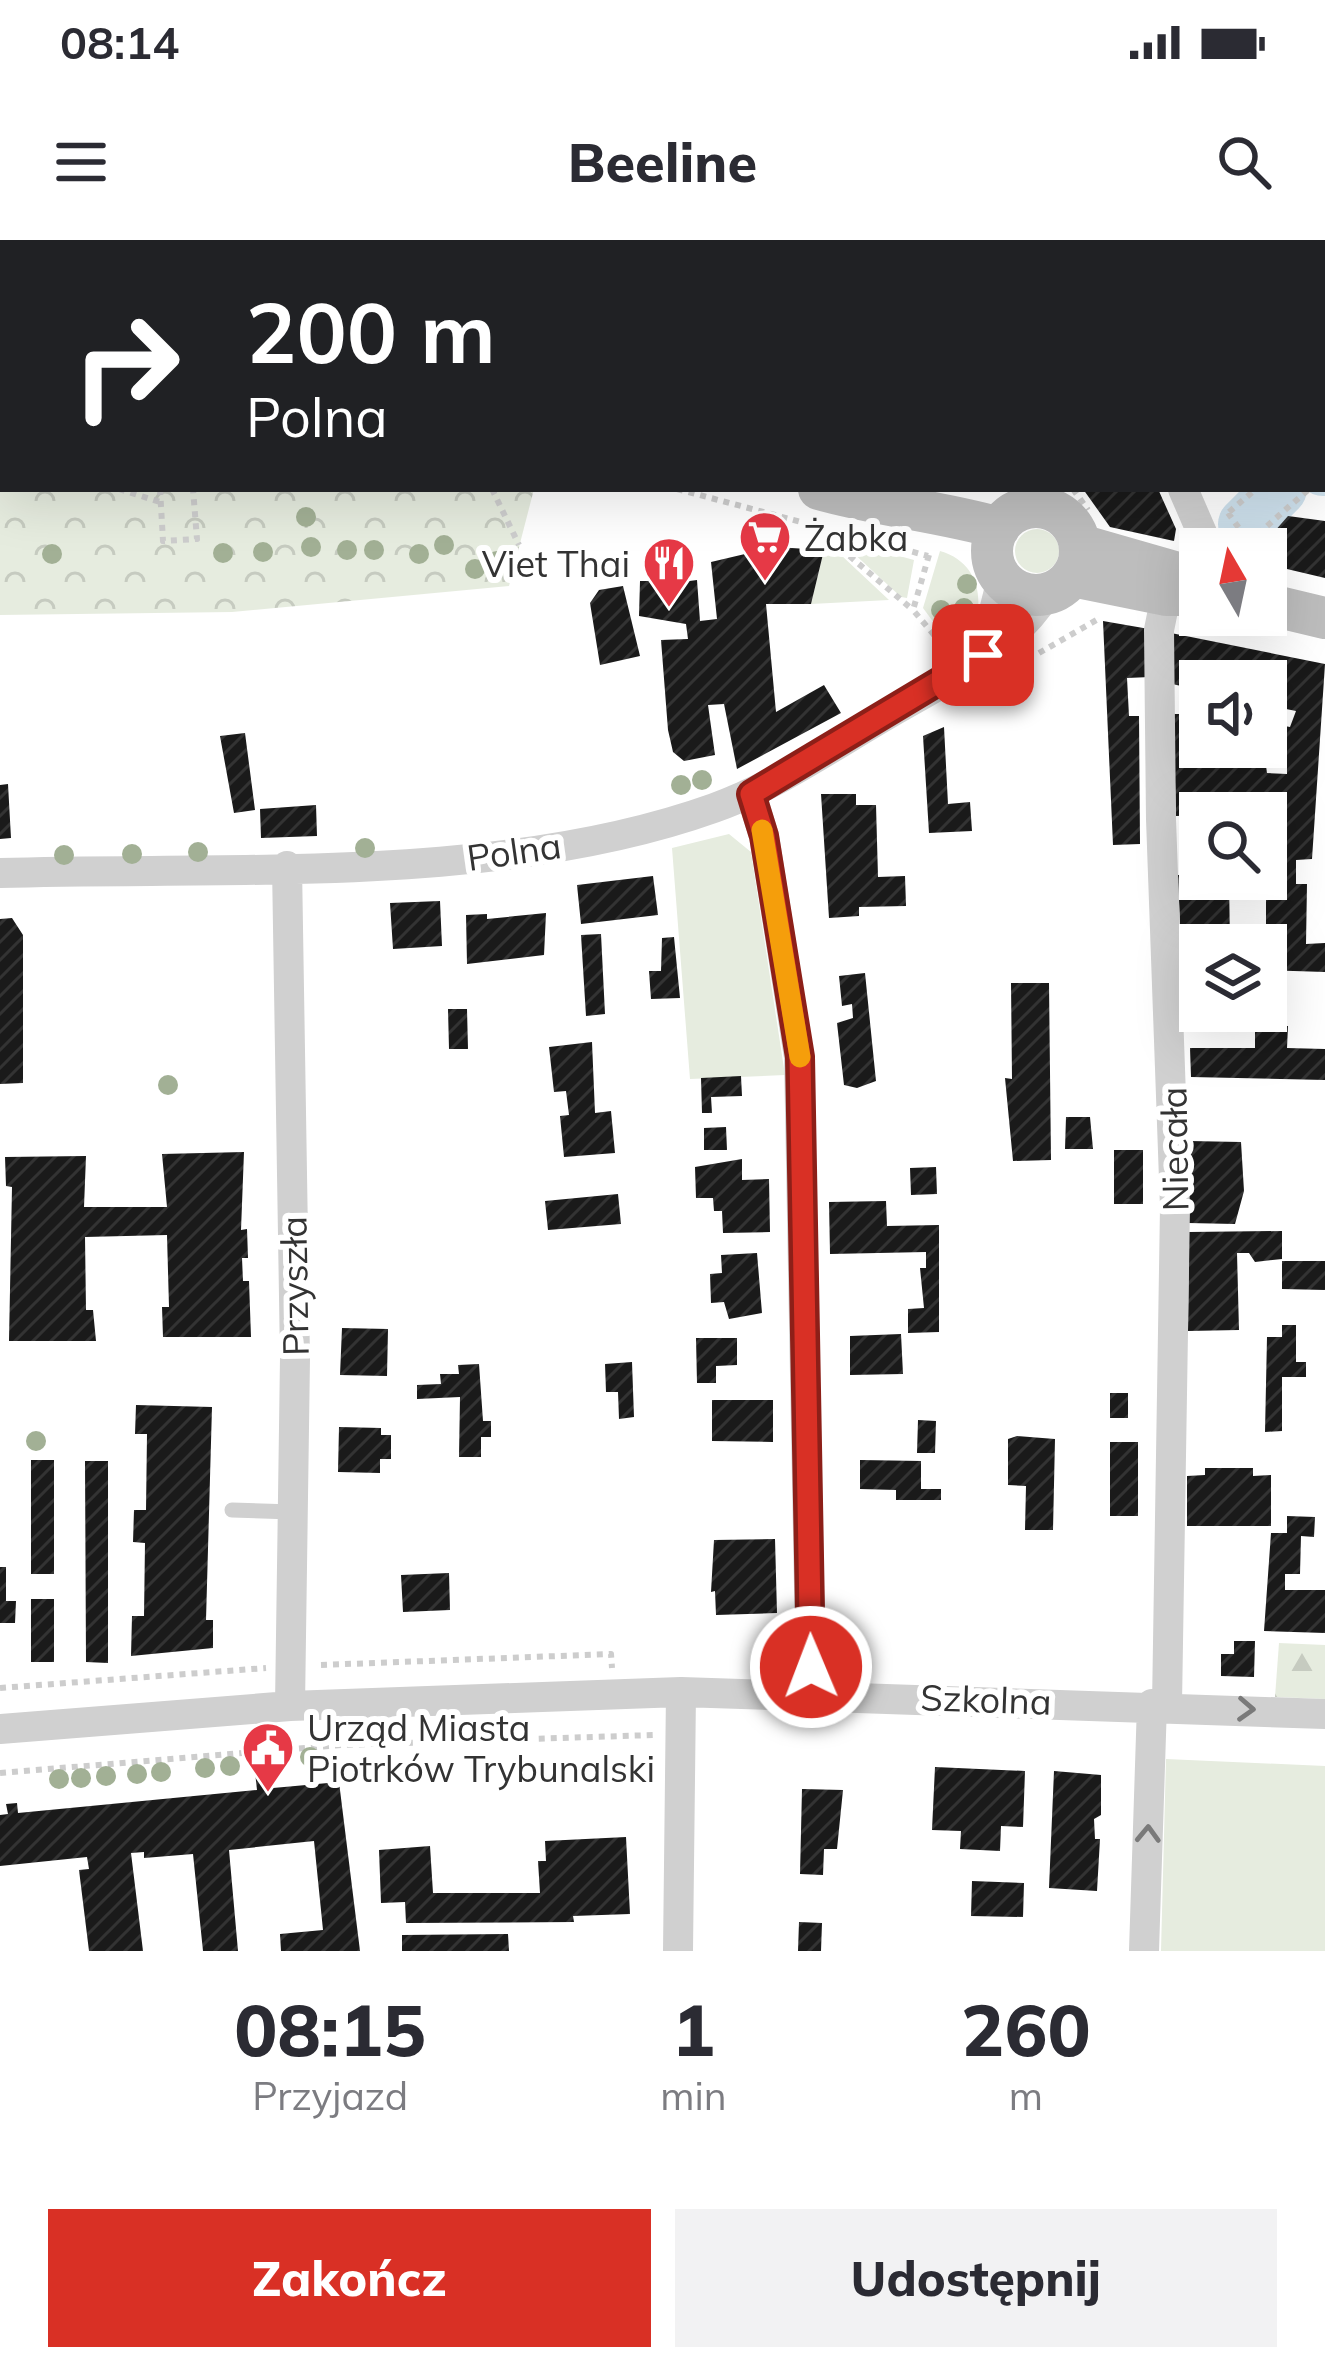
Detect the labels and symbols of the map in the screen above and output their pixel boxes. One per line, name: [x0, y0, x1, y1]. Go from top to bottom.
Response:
supermarket icon: Żabka: [737, 509, 793, 583]
place label: Żabka: [804, 515, 908, 560]
north arrow: [1179, 528, 1287, 636]
restaurant icon: Viet Thai: [641, 535, 697, 609]
place label: Viet Thai: [482, 541, 630, 586]
pin: [932, 604, 1034, 706]
street label: Polna: [464, 822, 564, 880]
street label: Niecała: [1150, 1086, 1198, 1212]
street label: Przyszła: [270, 1216, 318, 1356]
position arrow: [748, 1604, 874, 1730]
street label: Szkolna: [920, 1674, 1052, 1724]
one-way arrow: [1237, 1696, 1256, 1722]
place label: Urząd Miasta Piotrków Trybunalski: [307, 1705, 655, 1791]
public building icon: Urząd Miasta Piotrków Trybunalski: [240, 1720, 296, 1794]
one-way arrow: [1135, 1824, 1161, 1843]

